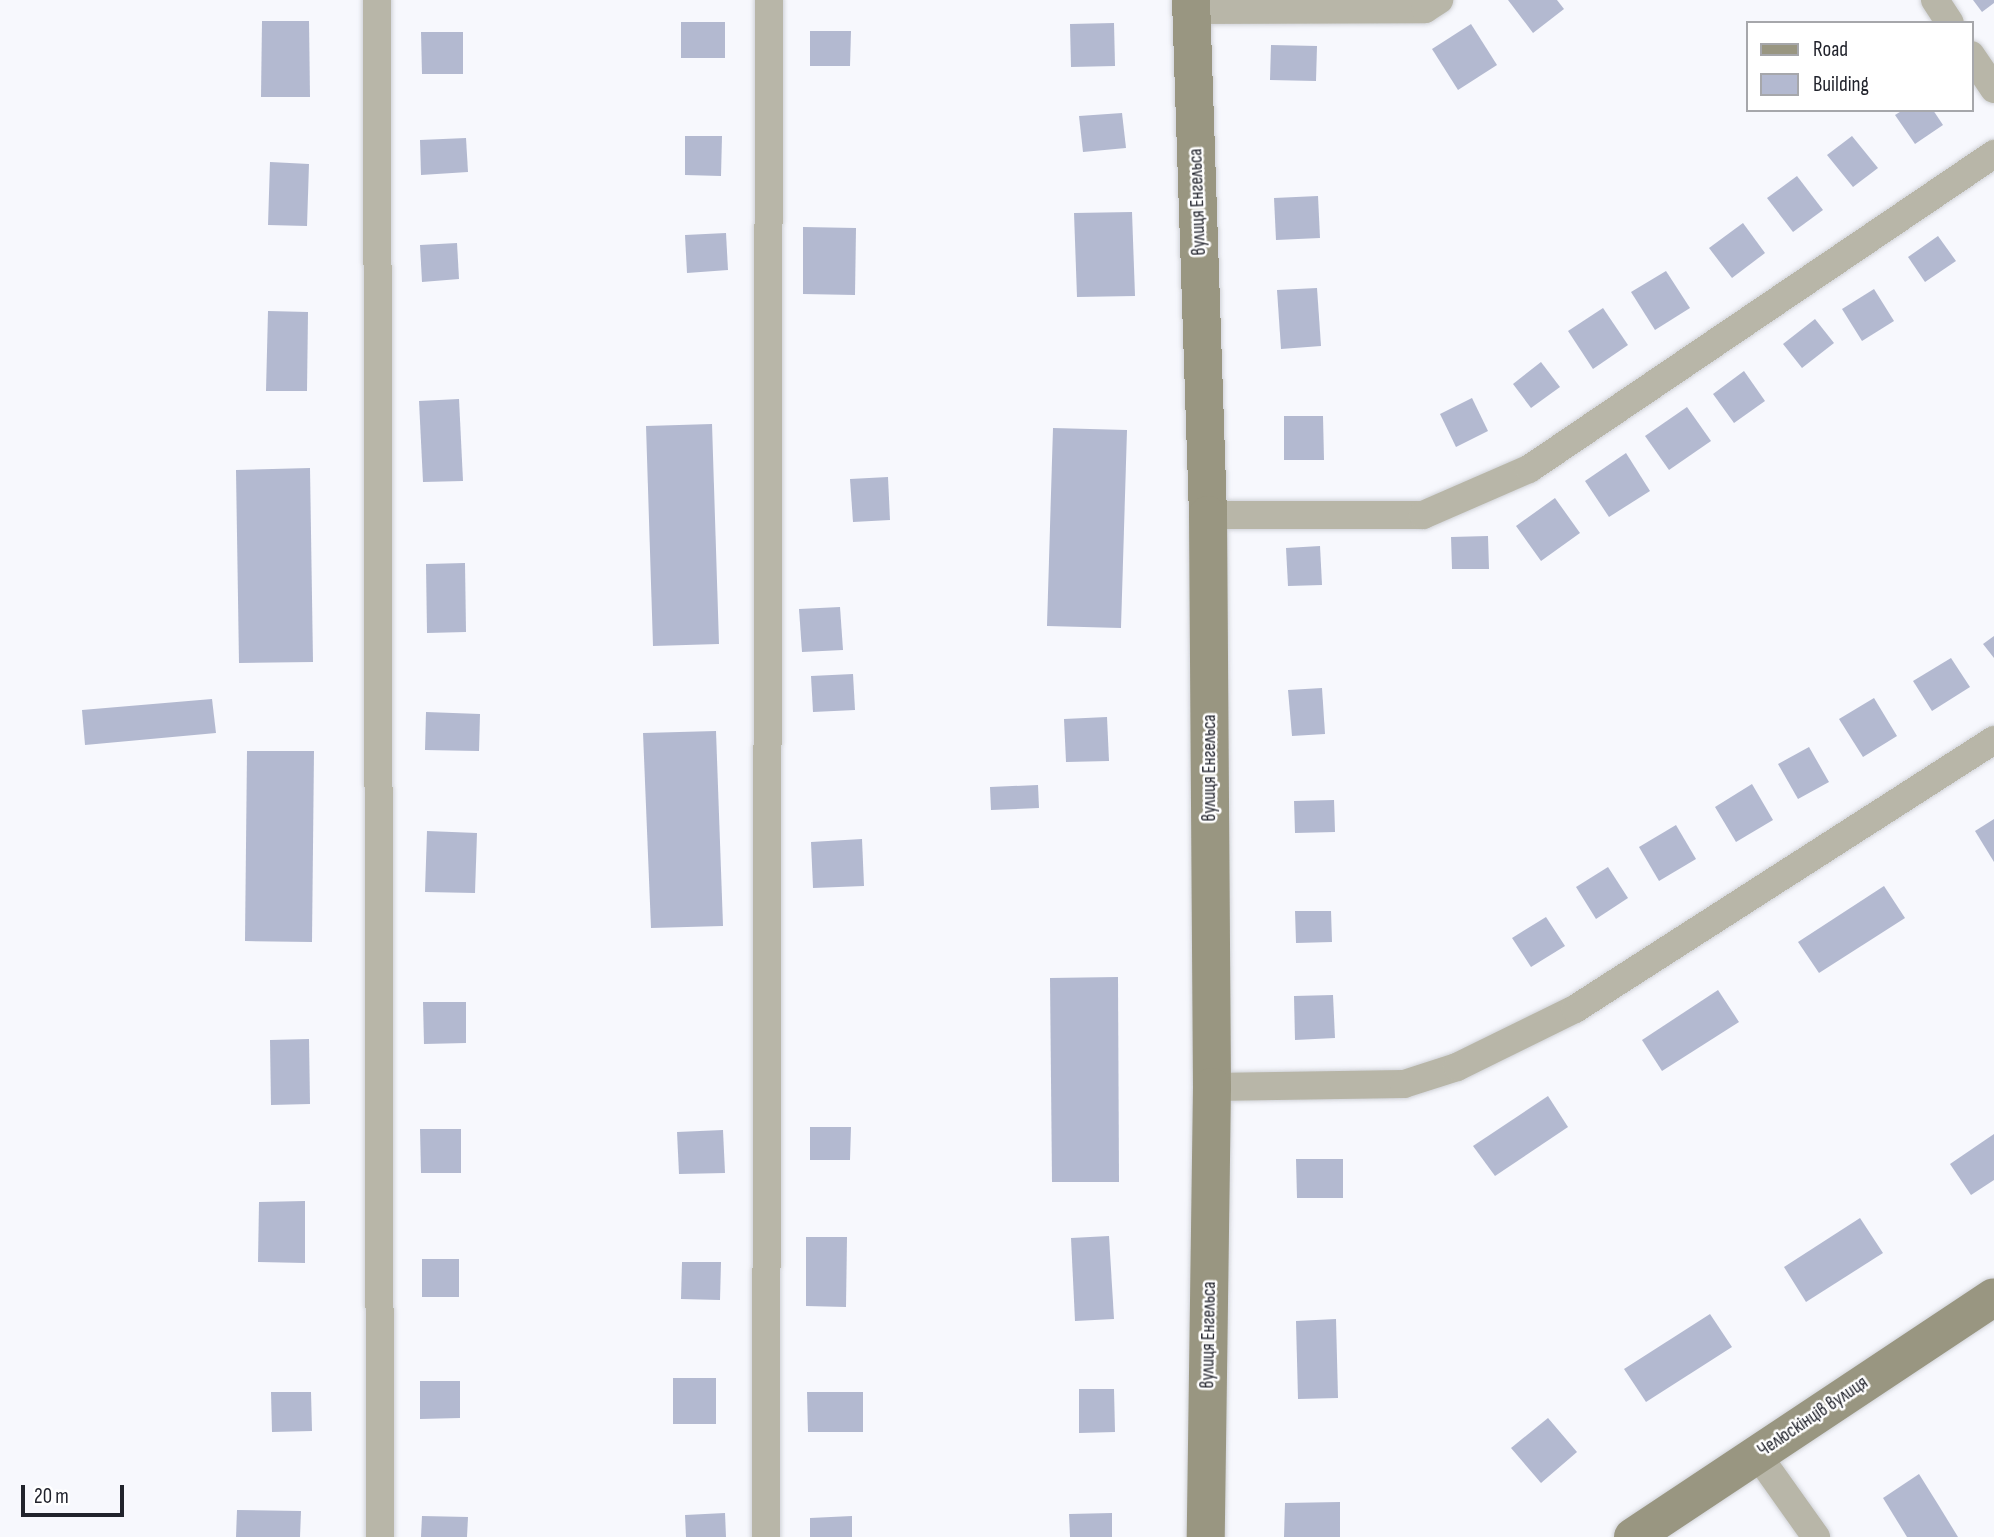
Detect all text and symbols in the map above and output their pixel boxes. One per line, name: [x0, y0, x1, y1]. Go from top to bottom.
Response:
legend: [1745, 21, 1973, 112]
text: Road: [1813, 37, 1848, 62]
text: Building: [1813, 72, 1869, 97]
street label: вулиця Енгельса: [1185, 148, 1211, 256]
street label: вулиця Енгельса: [1199, 714, 1221, 822]
street label: вулиця Енгельса: [1197, 1281, 1221, 1389]
street label: Челюскінців вулиця: [1754, 1372, 1872, 1462]
scale bar: [24, 1470, 128, 1514]
text: 20 m: [34, 1484, 69, 1509]

